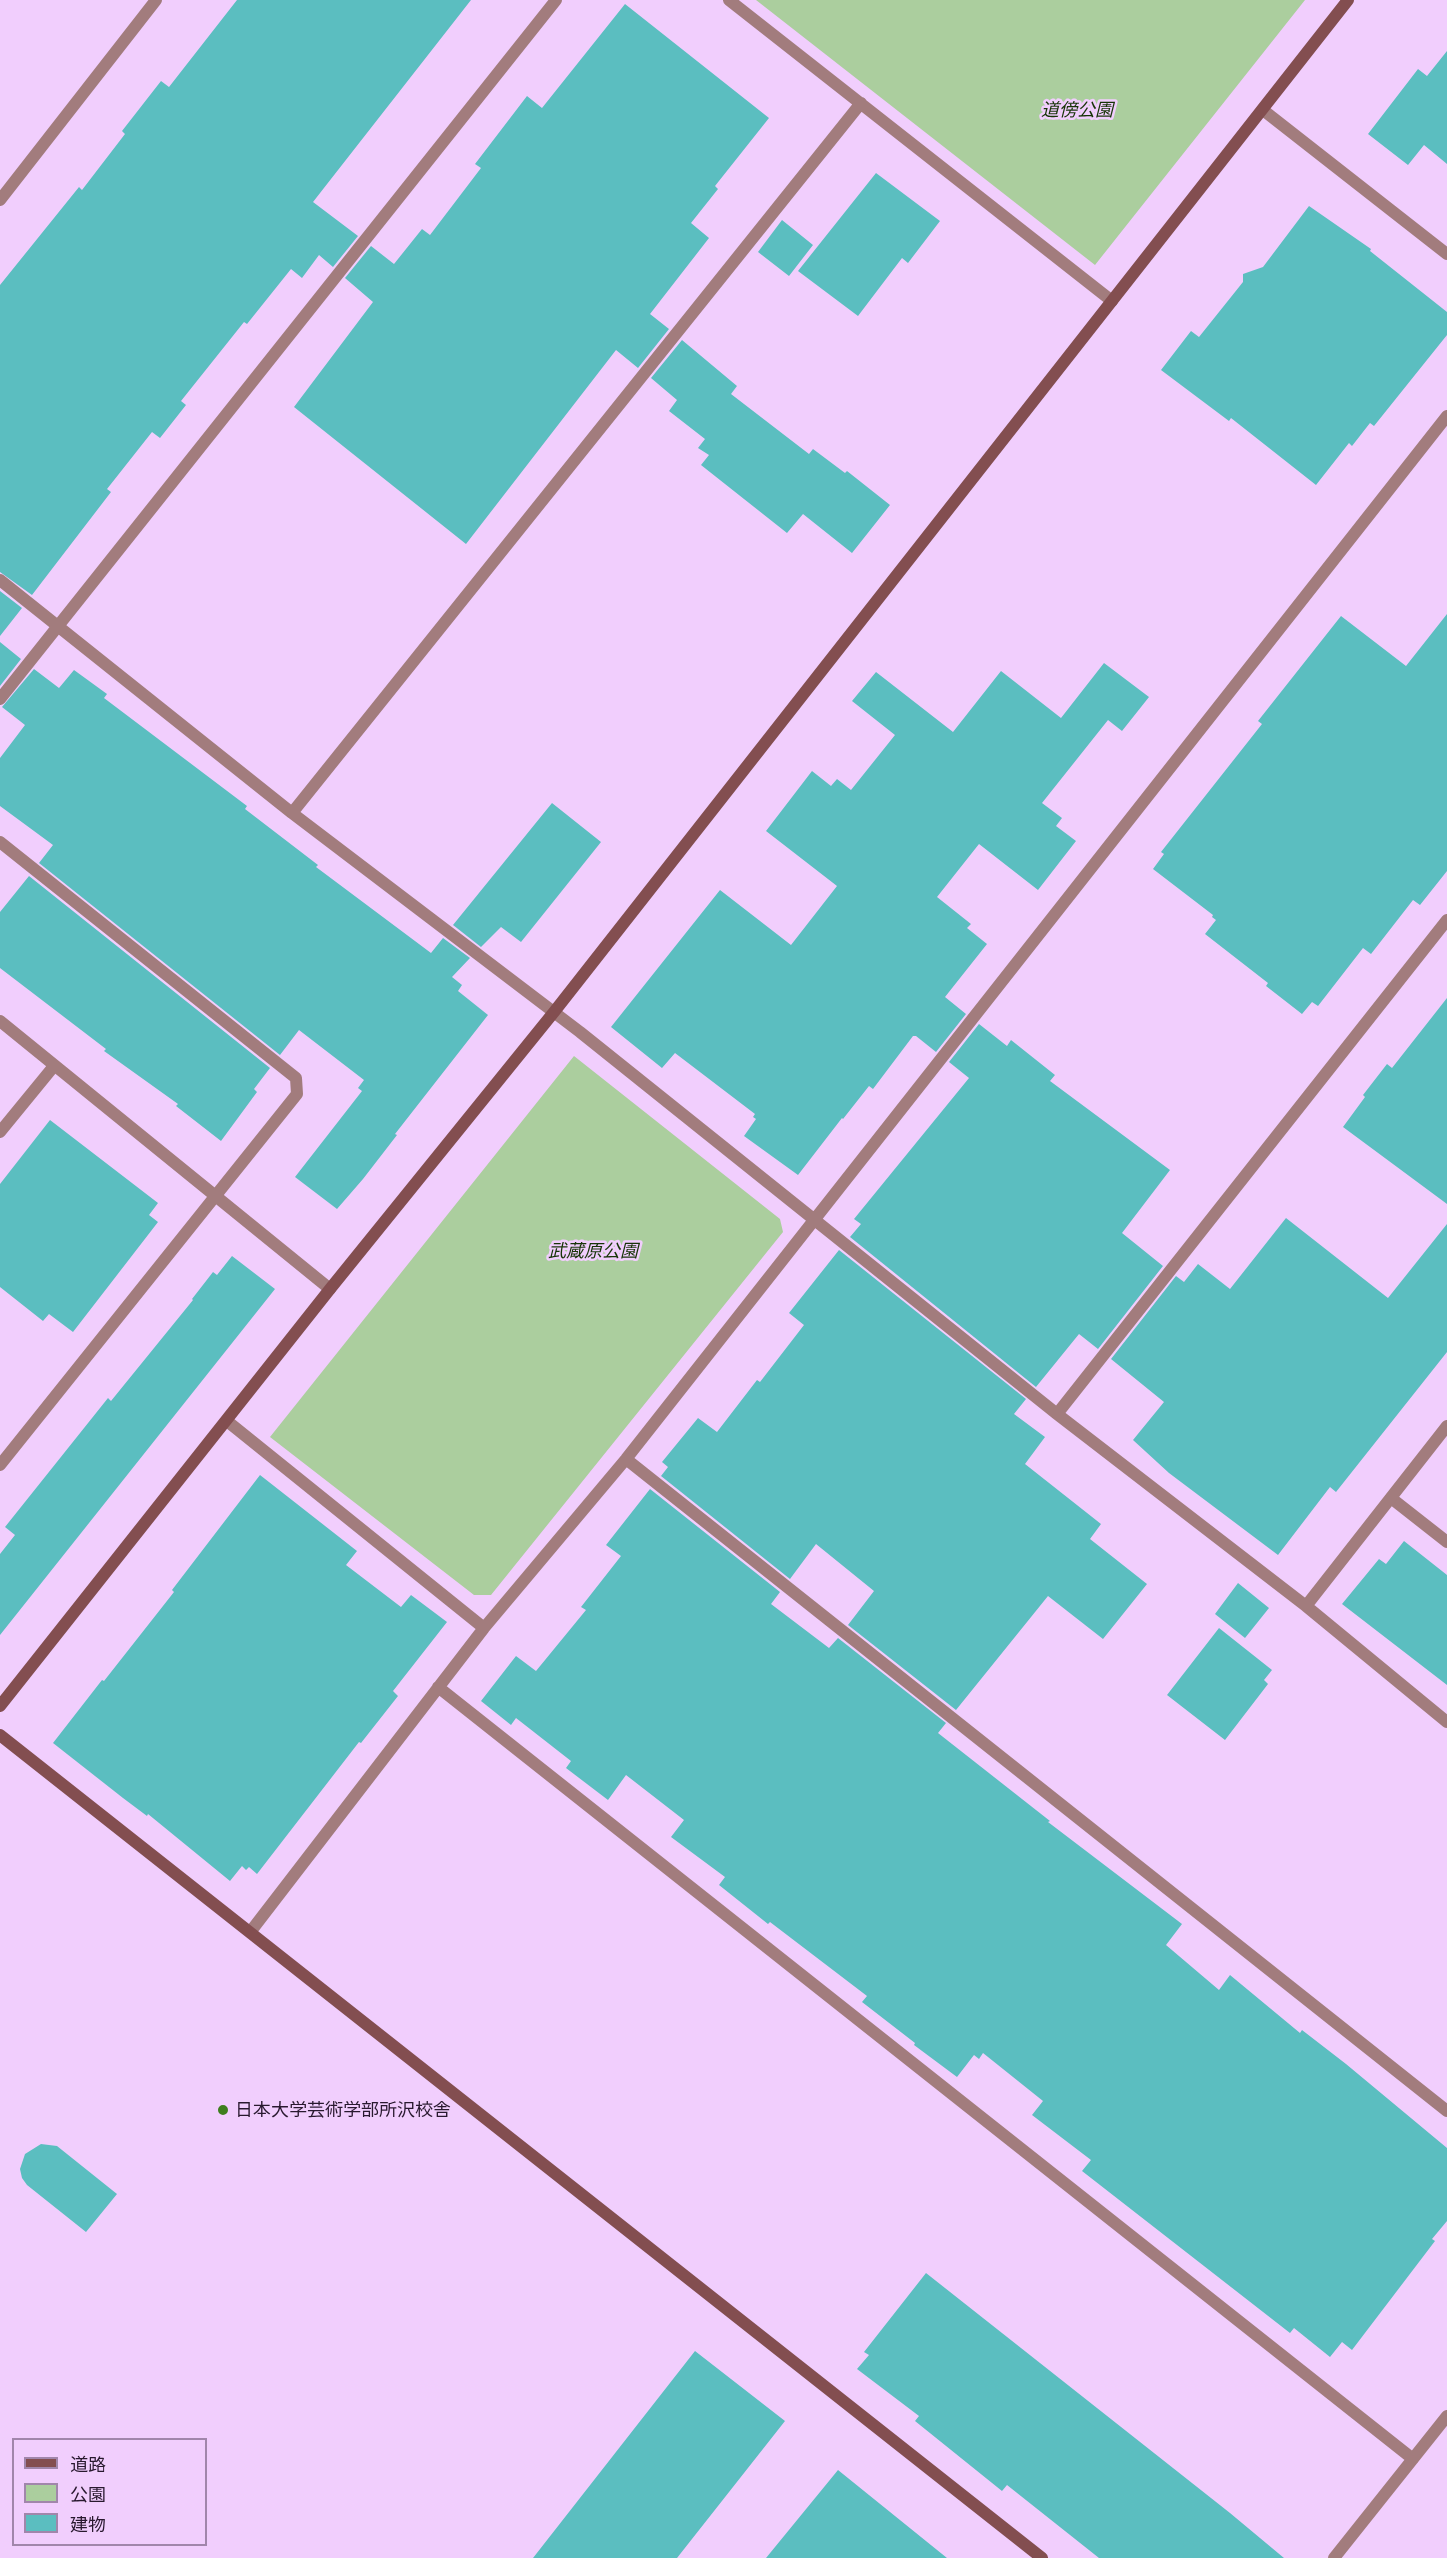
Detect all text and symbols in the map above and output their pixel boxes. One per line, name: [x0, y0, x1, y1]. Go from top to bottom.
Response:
park label: 道傍公園: [1041, 99, 1113, 121]
park label: 武蔵原公園: [548, 1240, 638, 1262]
place label: 日本大学芸術学部所沢校舎: [235, 2099, 451, 2121]
marker: 日本大学芸術学部所沢校舎: [216, 2103, 230, 2117]
legend: [12, 2438, 207, 2546]
text: 道路: [70, 2452, 106, 2476]
text: 公園: [70, 2482, 106, 2506]
text: 建物: [70, 2512, 106, 2536]

